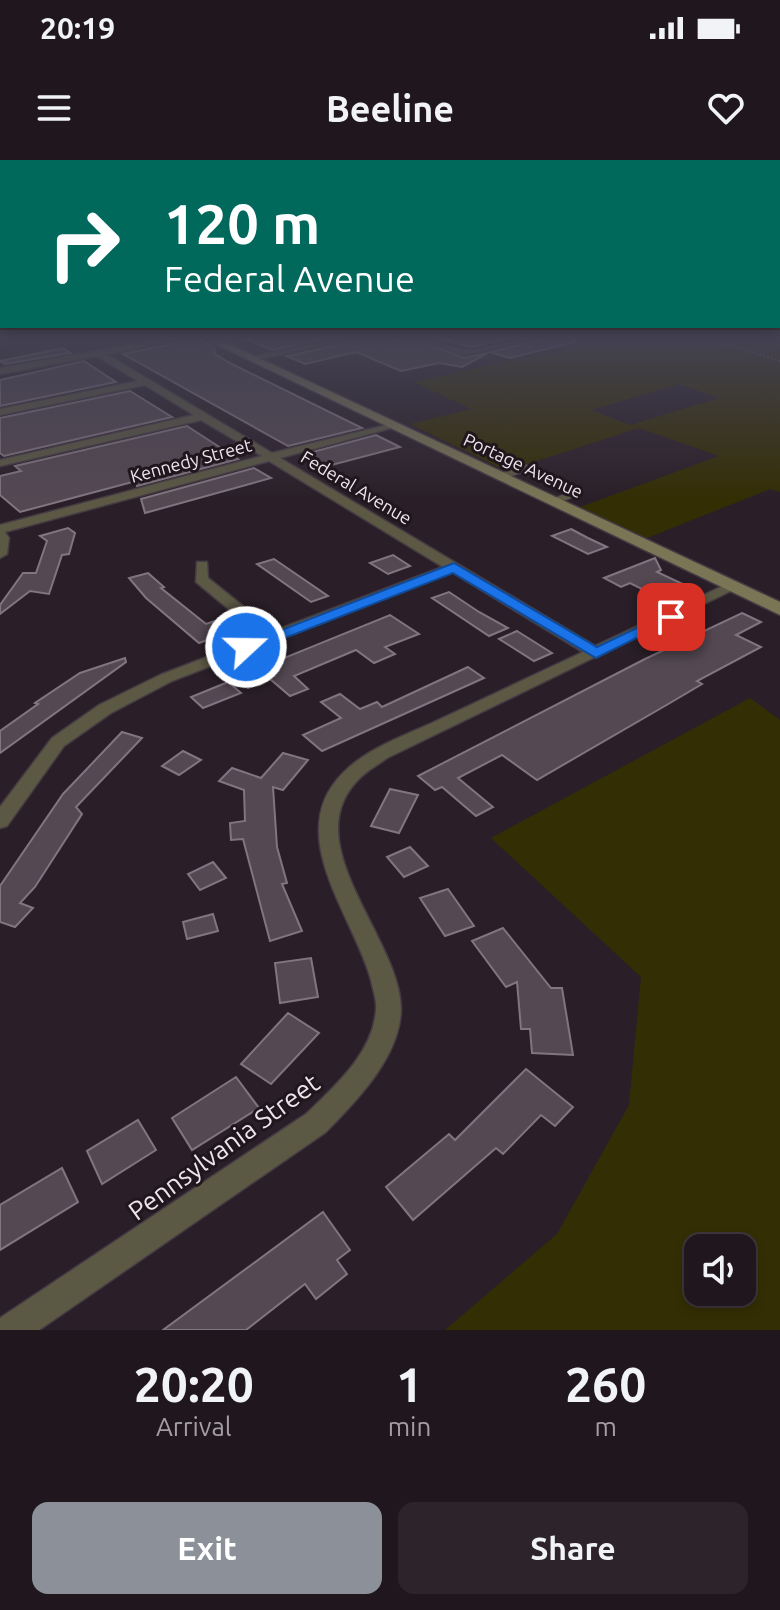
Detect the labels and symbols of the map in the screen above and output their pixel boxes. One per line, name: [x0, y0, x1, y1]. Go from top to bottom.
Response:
street label: Portage Avenue: [461, 429, 586, 501]
street label: Kennedy Street: [128, 434, 254, 486]
street label: Federal Avenue: [298, 446, 415, 528]
pin: [637, 583, 705, 651]
position arrow: [204, 605, 288, 689]
street label: Pennsylvania Street: [123, 1068, 325, 1226]

